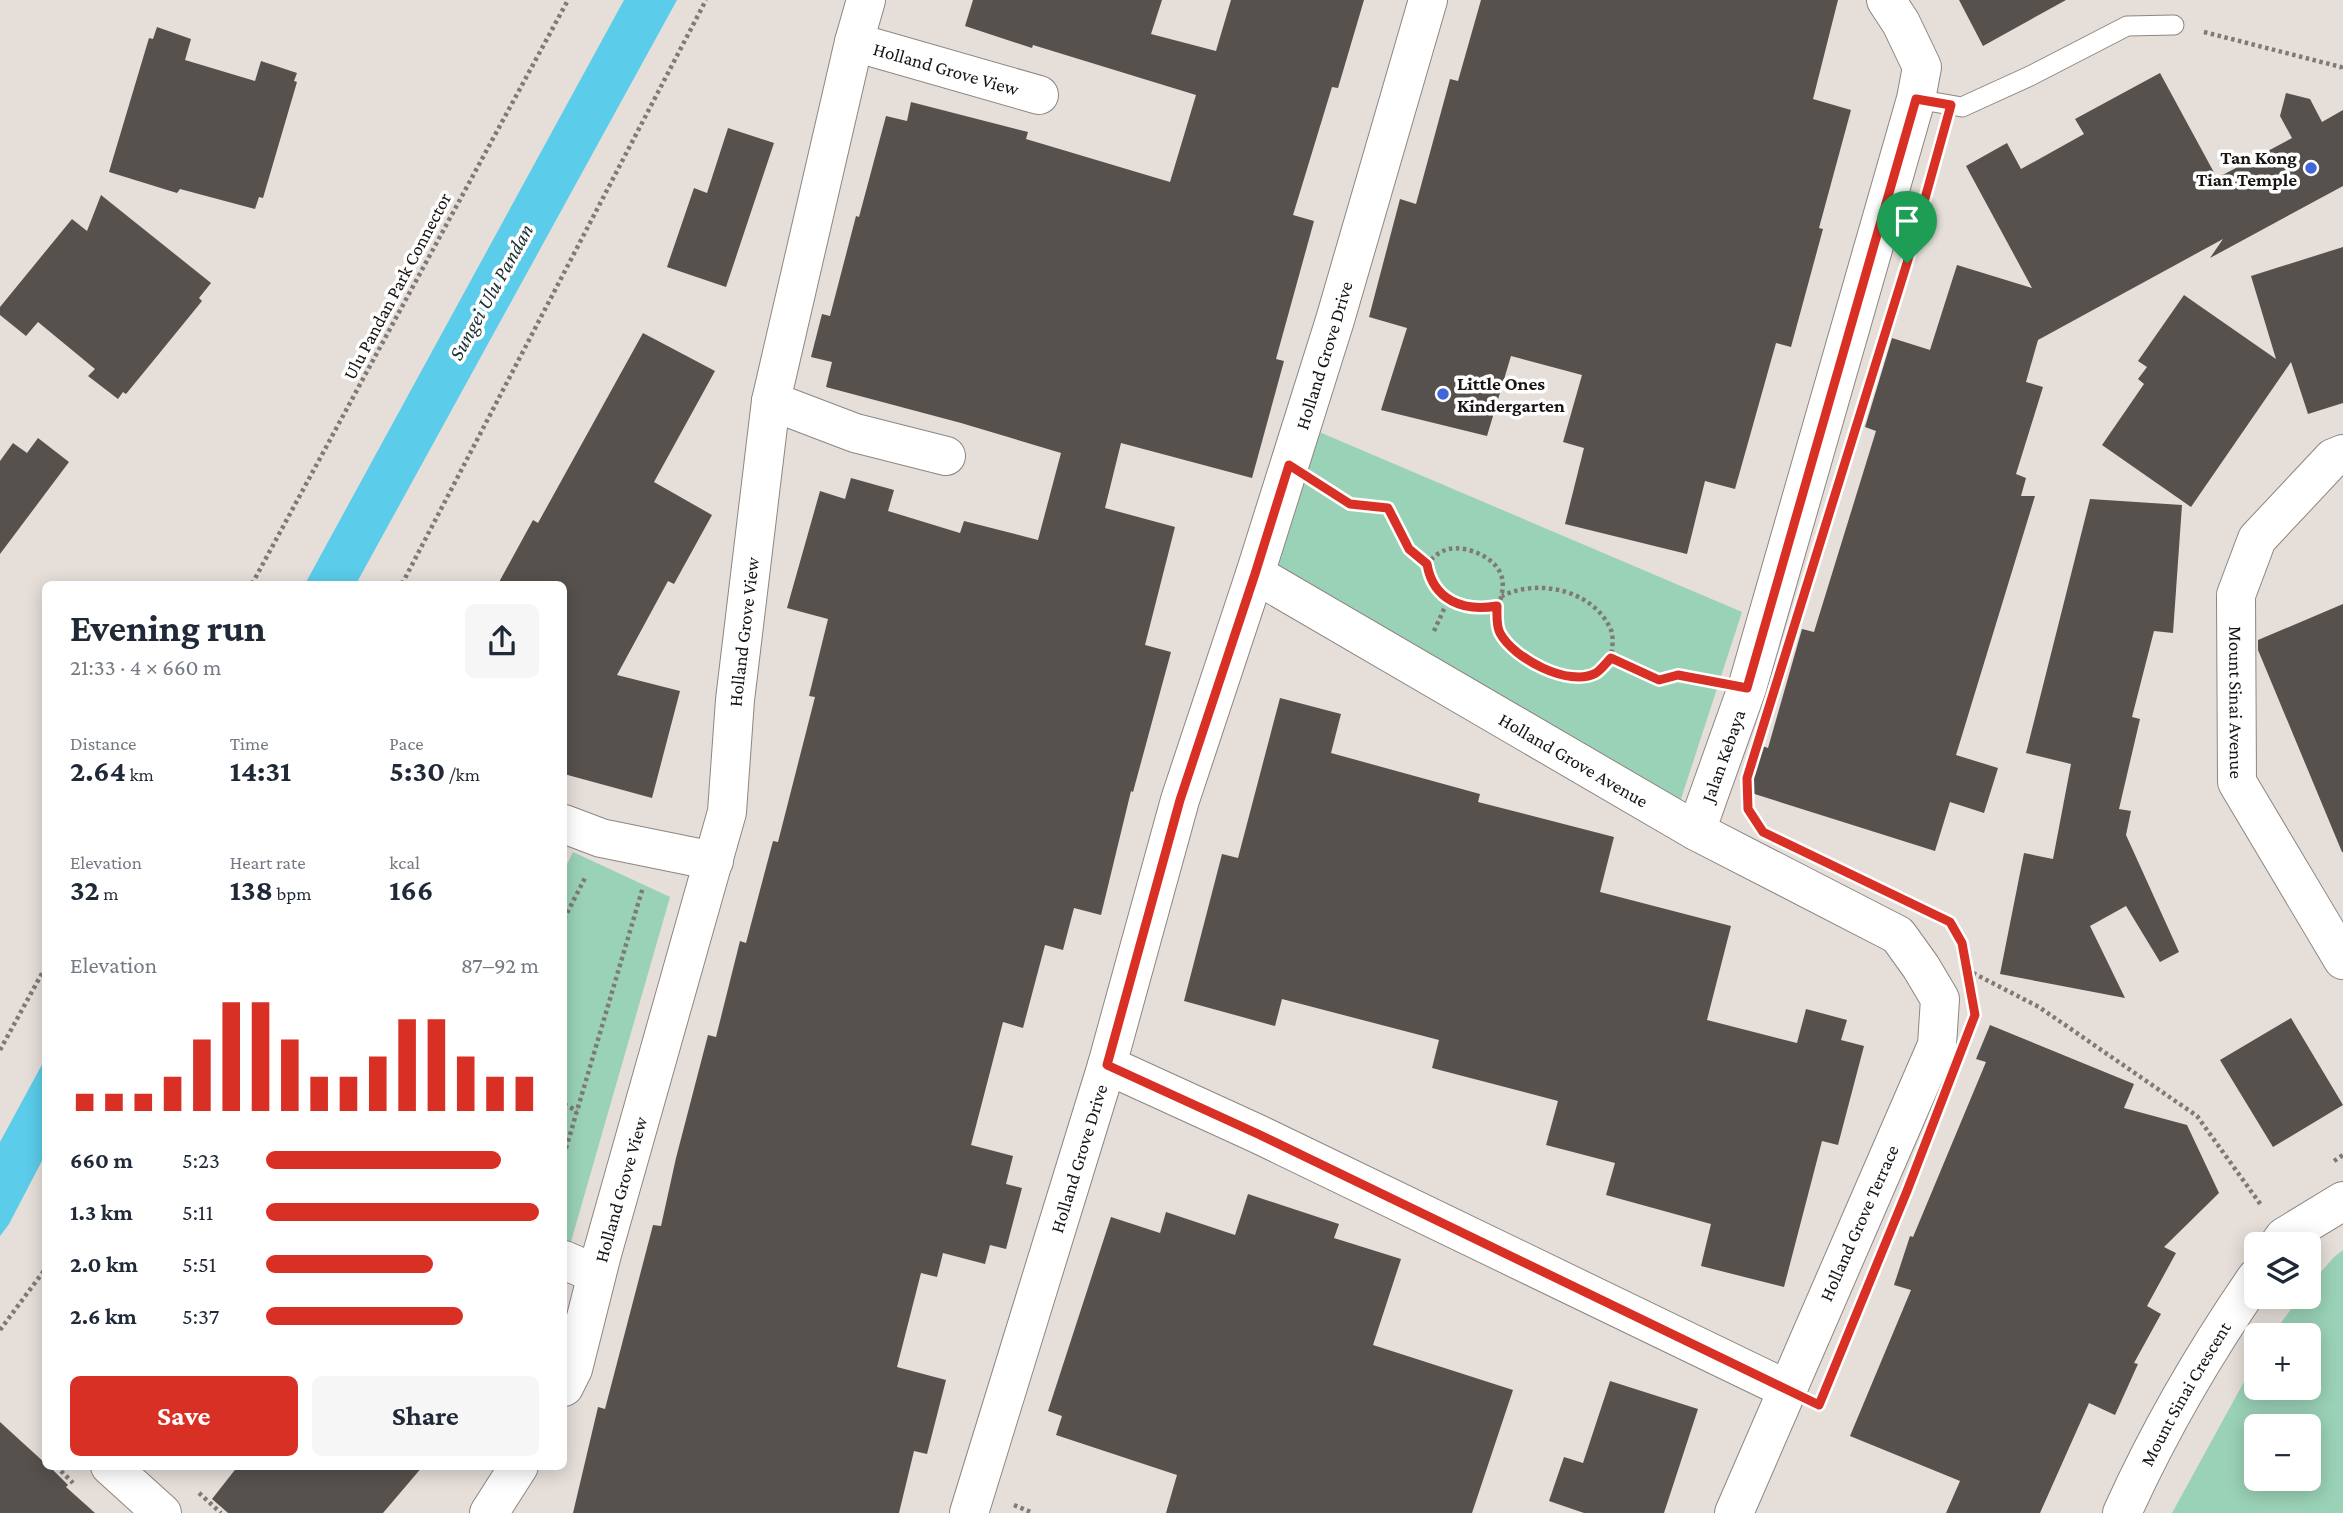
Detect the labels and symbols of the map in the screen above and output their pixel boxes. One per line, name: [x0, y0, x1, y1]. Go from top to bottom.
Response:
street label: Holland Grove View: [871, 38, 1022, 99]
place label: Tan Kong Tian Temple: [2196, 147, 2297, 190]
marker: Tan Kong Tian Temple: [2303, 160, 2319, 176]
street label: Ulu Pandan Park Connector: [339, 189, 455, 383]
pin: [1877, 191, 1937, 263]
water label: Sungei Ulu Pandan: [444, 220, 538, 364]
street label: Holland Grove Drive: [1291, 279, 1356, 432]
place label: Little Ones Kindergarten: [1457, 373, 1565, 416]
marker: Little Ones Kindergarten: [1435, 386, 1451, 402]
street label: Holland Grove View: [724, 556, 763, 707]
street label: Mount Sinai Avenue: [2226, 626, 2247, 779]
street label: Jalan Kebaya: [1696, 706, 1749, 807]
street label: Holland Grove Avenue: [1496, 708, 1652, 811]
street label: Holland Grove Drive: [1045, 1082, 1111, 1235]
street label: Holland Grove View: [590, 1114, 651, 1264]
street label: Holland Grove Terrace: [1815, 1142, 1903, 1304]
street label: Mount Sinai Crescent: [2136, 1317, 2235, 1469]

